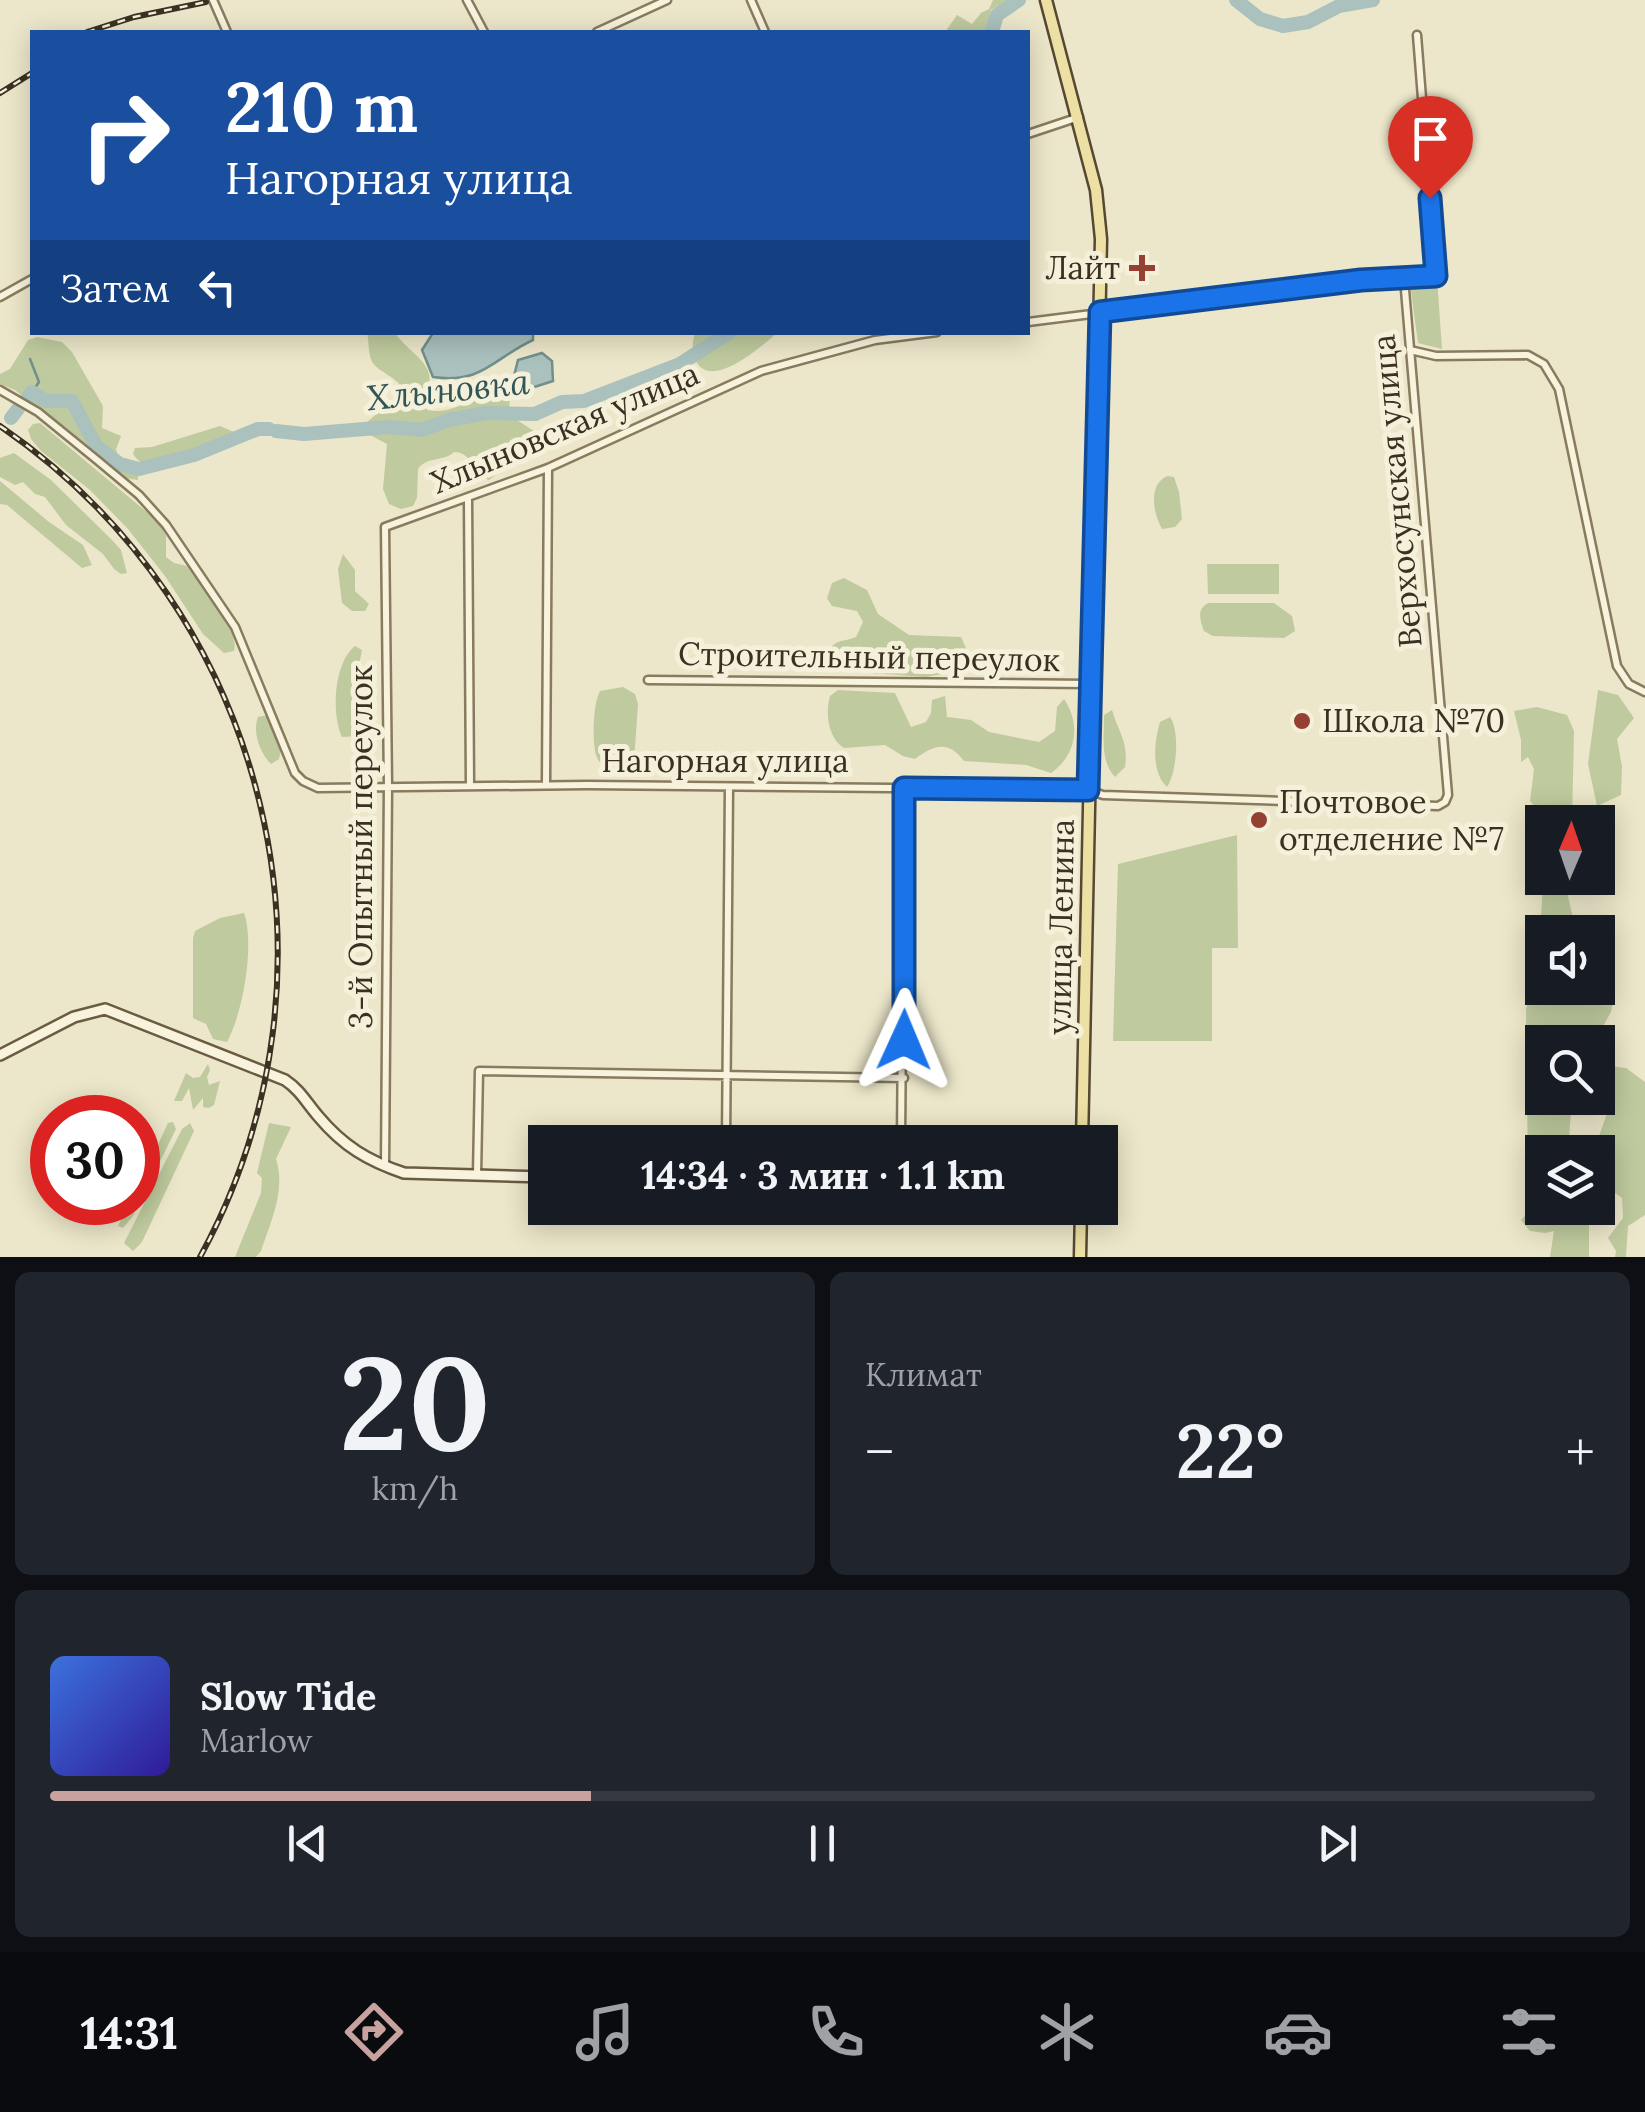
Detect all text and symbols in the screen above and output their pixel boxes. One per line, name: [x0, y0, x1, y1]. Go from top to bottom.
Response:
text: 210 m: [225, 62, 418, 151]
icon: right: [60, 70, 190, 200]
pin: [1388, 96, 1473, 199]
icon: arrive: [1403, 111, 1458, 166]
text: Нагорная улица: [225, 149, 573, 206]
place label: Лайт: [1045, 247, 1120, 288]
marker: Лайт: [1129, 255, 1155, 281]
icon: left: [190, 260, 245, 315]
text: Затем: [60, 264, 170, 312]
street label: Верхосунская улица: [1362, 333, 1431, 649]
street label: Хлыновская улица: [425, 353, 705, 503]
water label: Хлыновка: [365, 359, 532, 420]
street label: Строительный переулок: [678, 633, 1060, 680]
street label: 3-й Опытный переулок: [340, 665, 381, 1029]
place label: Школа №70: [1322, 700, 1505, 741]
marker: Школа №70: [1291, 710, 1313, 732]
street label: Нагорная улица: [601, 740, 849, 781]
place label: Почтовое отделение №7: [1279, 781, 1504, 859]
north arrow: [1525, 805, 1615, 895]
map controls: [1525, 805, 1615, 1225]
marker: Почтовое отделение №7: [1248, 809, 1270, 831]
street label: улица Ленина: [1038, 819, 1083, 1035]
button: sound: [1525, 915, 1615, 1005]
position arrow: [852, 988, 956, 1092]
button: search: [1525, 1025, 1615, 1115]
speed limit sign: 30: [30, 1095, 160, 1225]
button: layers: [1525, 1135, 1615, 1225]
text: 14:34 · 3 мин · 1.1 km: [641, 1151, 1005, 1199]
text: 20: [339, 1319, 491, 1486]
text: Климат: [865, 1354, 982, 1395]
text: 22°: [1176, 1403, 1284, 1499]
text: −: [865, 1417, 894, 1487]
text: +: [1566, 1417, 1595, 1487]
text: km/h: [372, 1468, 458, 1509]
text: Slow Tide: [200, 1672, 377, 1720]
text: Marlow: [200, 1720, 312, 1761]
icon: previous: [280, 1816, 335, 1871]
icon: pause: [795, 1816, 850, 1871]
icon: next: [1310, 1816, 1365, 1871]
icon: directions: [339, 1997, 409, 2067]
icon: music: [570, 1997, 640, 2067]
icon: phone: [801, 1997, 871, 2067]
icon: climate: [1032, 1997, 1102, 2067]
icon: car: [1263, 1997, 1333, 2067]
icon: filters: [1494, 1997, 1564, 2067]
text: 14:31: [81, 2004, 178, 2061]

